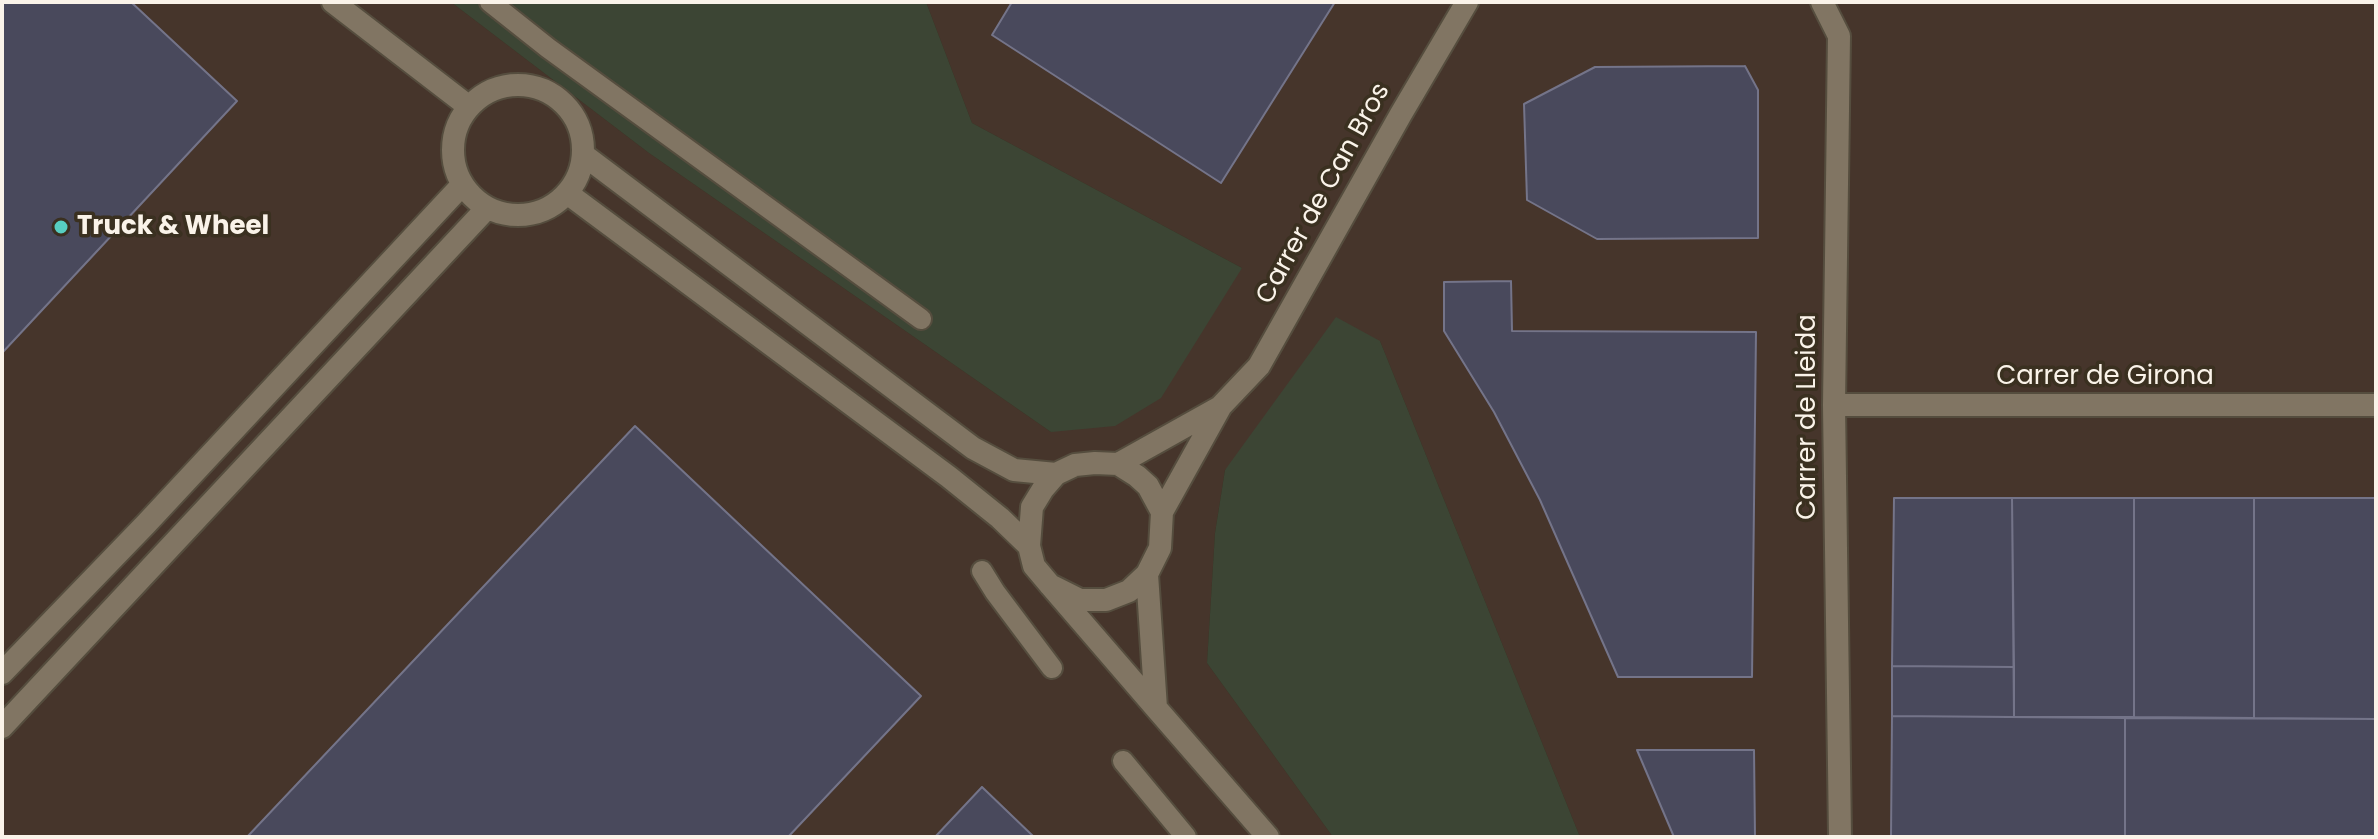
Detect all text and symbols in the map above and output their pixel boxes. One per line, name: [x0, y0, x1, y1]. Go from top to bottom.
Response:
street label: Carrer de Can Bros: [1250, 78, 1398, 310]
place label: Truck & Wheel: [77, 211, 269, 243]
marker: Truck & Wheel: [52, 218, 70, 236]
street label: Carrer de Lleida: [1792, 314, 1824, 520]
street label: Carrer de Girona: [1996, 361, 2214, 393]

